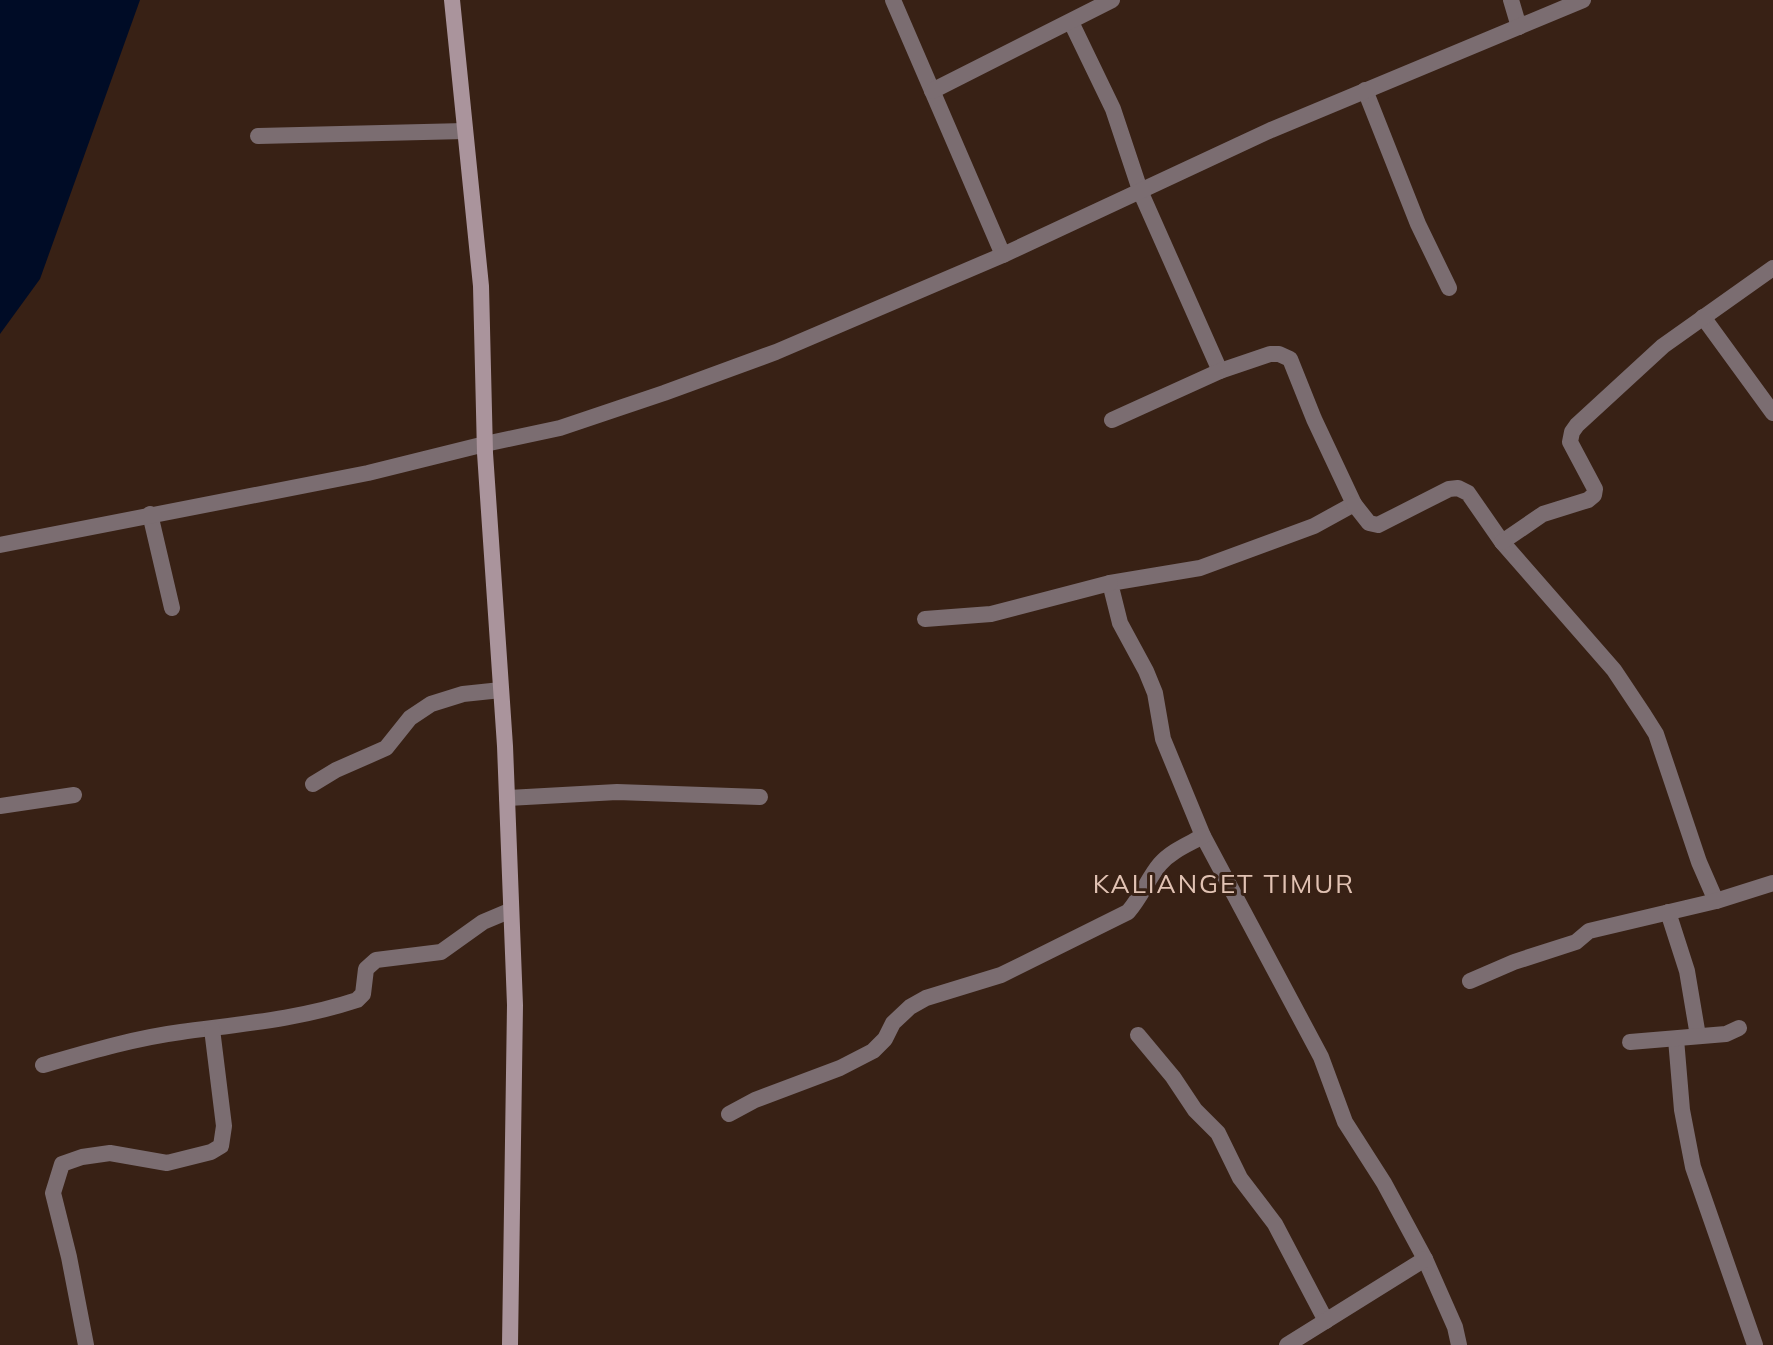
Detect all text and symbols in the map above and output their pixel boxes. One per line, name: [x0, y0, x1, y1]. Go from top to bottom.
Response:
district label: KALIANGET TIMUR: [1093, 867, 1355, 900]

